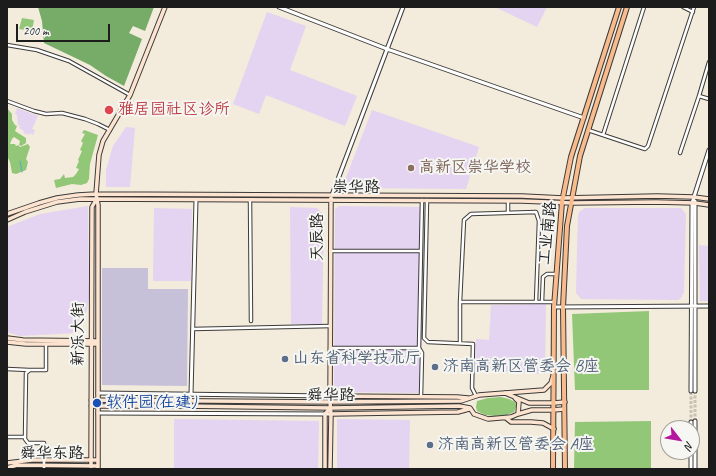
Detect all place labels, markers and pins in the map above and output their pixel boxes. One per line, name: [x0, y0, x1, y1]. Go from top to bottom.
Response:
place label: 雅居园社区诊所: [118, 100, 230, 120]
marker: 雅居园社区诊所: [103, 104, 115, 116]
place label: 高新区崇华学校: [419, 158, 531, 178]
marker: 高新区崇华学校: [406, 163, 416, 173]
place label: 山东省科学技术厅: [293, 349, 421, 369]
marker: 山东省科学技术厅: [280, 354, 290, 364]
place label: 济南高新区管委会 B座: [443, 357, 599, 377]
marker: 济南高新区管委会 B座: [430, 362, 440, 372]
place label: 软件园(在建): [106, 393, 197, 413]
marker: 软件园(在建): [91, 397, 103, 409]
place label: 济南高新区管委会 A座: [438, 435, 594, 455]
marker: 济南高新区管委会 A座: [425, 440, 435, 450]

